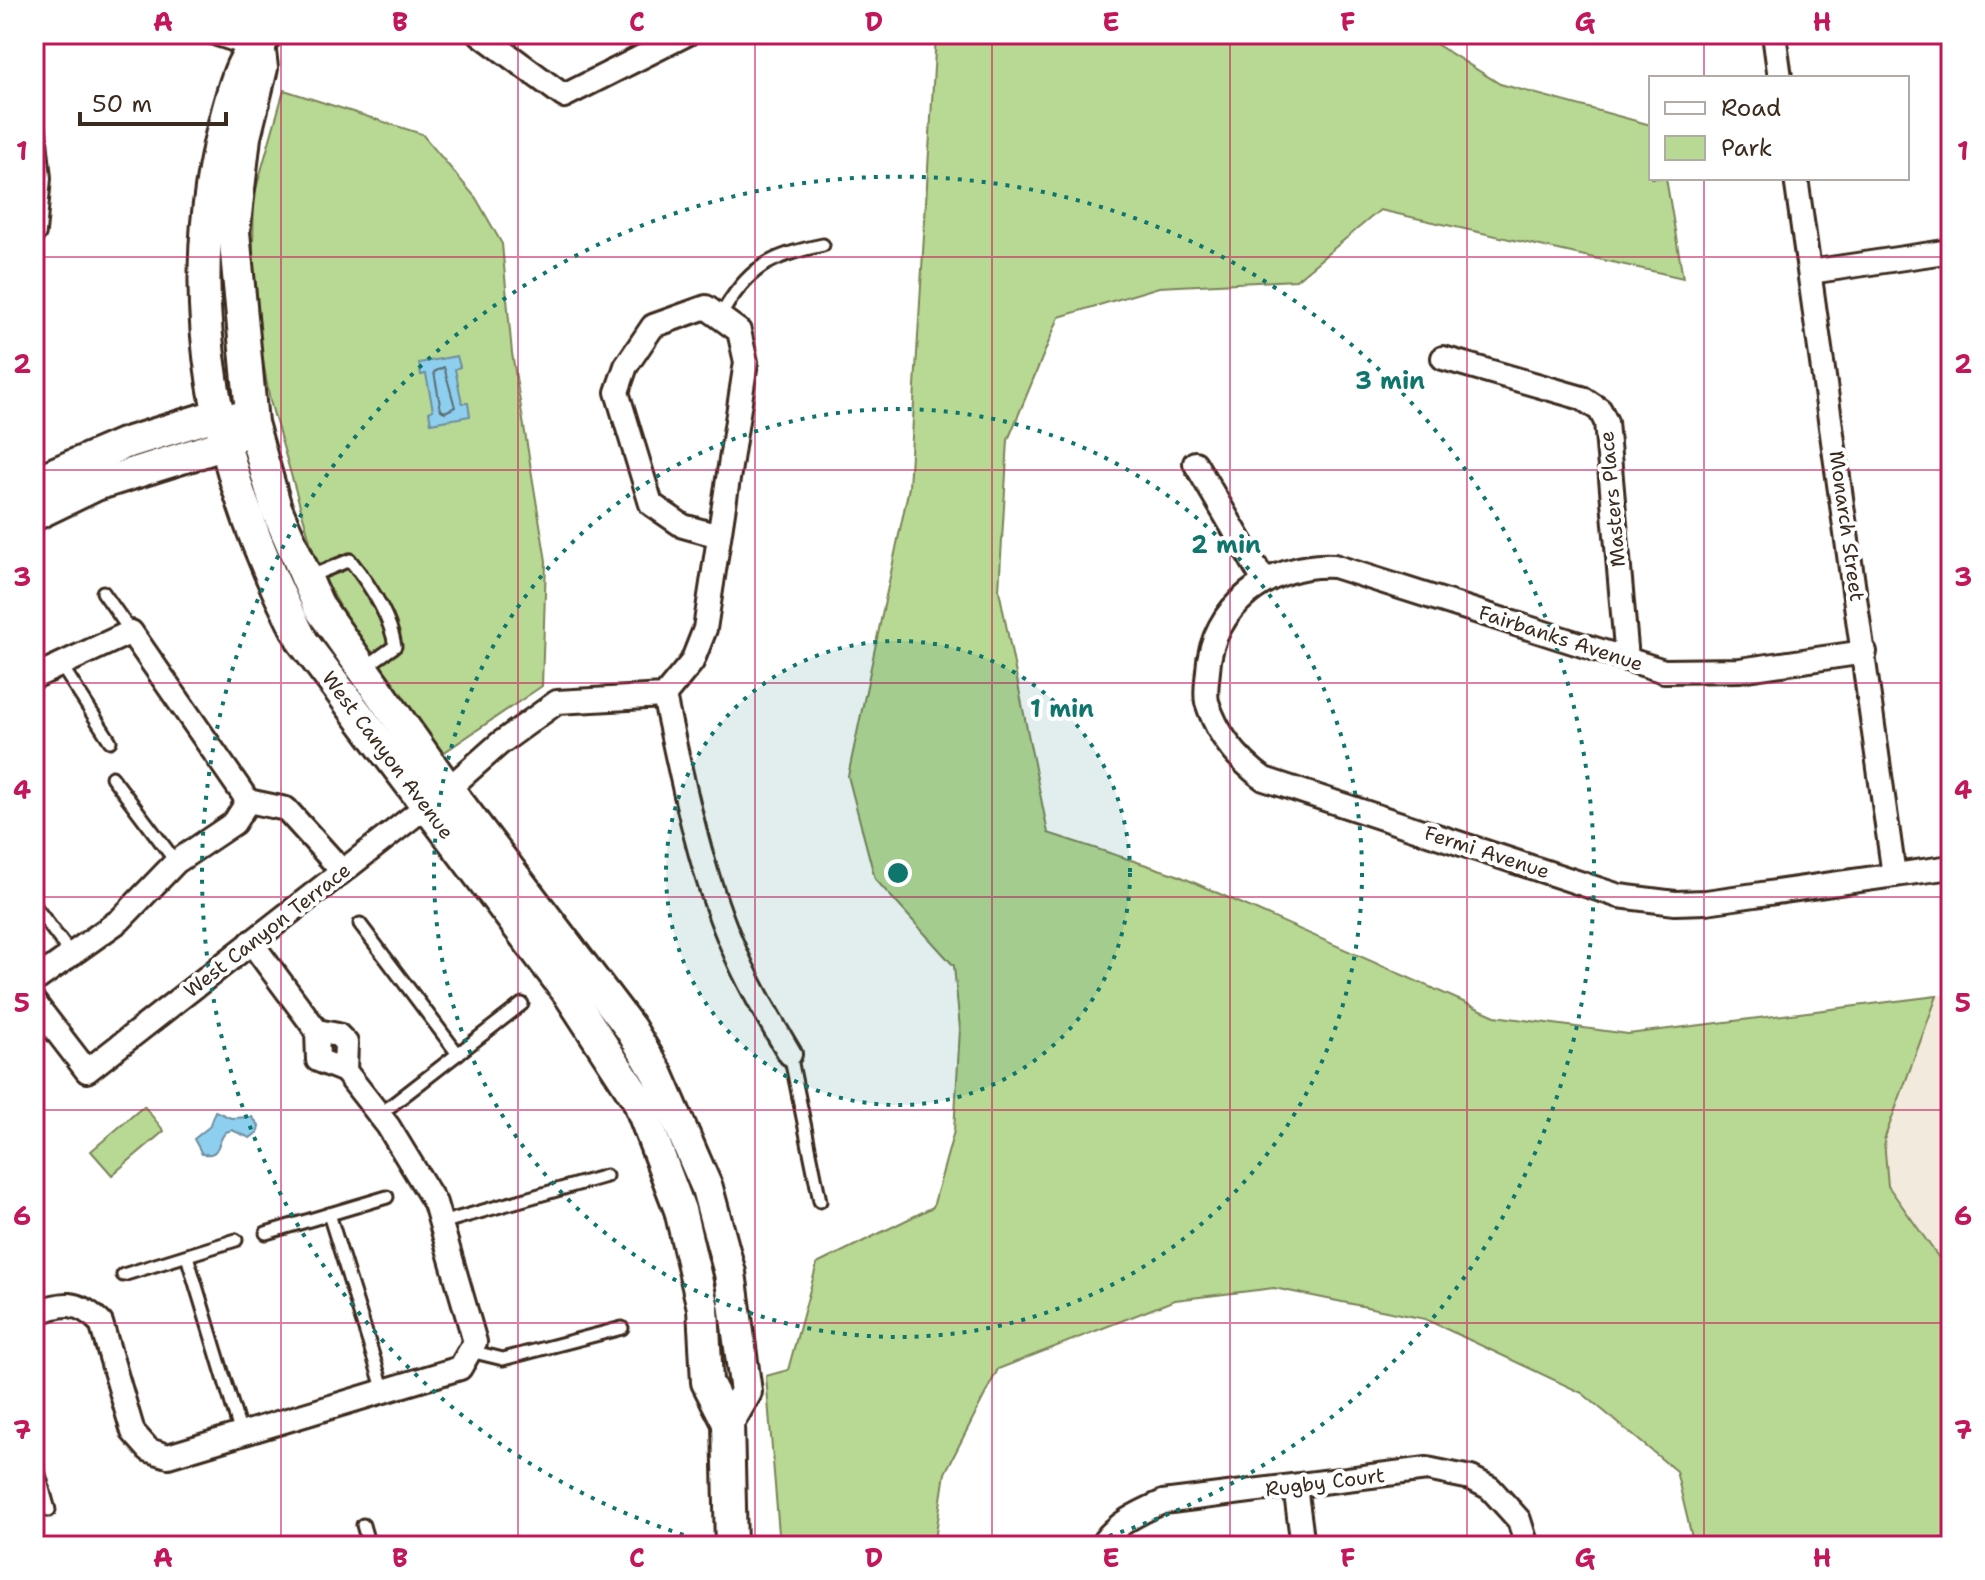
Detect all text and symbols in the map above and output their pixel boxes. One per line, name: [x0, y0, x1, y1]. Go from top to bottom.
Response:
text: A: [153, 4, 173, 39]
text: B: [392, 4, 408, 39]
text: C: [629, 4, 645, 39]
text: D: [865, 4, 883, 39]
text: E: [1102, 4, 1120, 39]
text: F: [1340, 4, 1356, 39]
text: G: [1575, 4, 1596, 39]
text: H: [1813, 4, 1831, 39]
scale bar: [80, 76, 226, 126]
legend: [1649, 76, 1909, 180]
text: 50 m: [92, 88, 152, 120]
text: Road: [1721, 92, 1781, 124]
text: Park: [1721, 132, 1773, 164]
text: 1: [16, 133, 28, 168]
text: 1: [1957, 133, 1969, 168]
text: 2: [13, 346, 31, 381]
text: 2: [1954, 346, 1972, 381]
text: 3 min: [1355, 365, 1425, 397]
street label: Masters Place: [1593, 430, 1631, 568]
street label: Monarch Street: [1824, 449, 1870, 603]
text: 2 min: [1191, 529, 1261, 561]
text: 3: [13, 559, 31, 594]
text: 3: [1954, 559, 1972, 594]
street label: Fairbanks Avenue: [1475, 599, 1647, 677]
street label: West Canyon Avenue: [316, 666, 460, 844]
text: 1 min: [1030, 693, 1094, 725]
text: 4: [13, 772, 31, 807]
text: 4: [1954, 772, 1972, 807]
street label: Fermi Avenue: [1421, 820, 1553, 884]
street label: West Canyon Terrace: [178, 857, 356, 1003]
centre of rings: [884, 859, 912, 887]
text: 5: [14, 985, 30, 1020]
text: 5: [1955, 985, 1971, 1020]
text: 6: [13, 1198, 31, 1233]
text: 6: [1954, 1198, 1972, 1233]
text: 7: [13, 1412, 31, 1447]
text: 7: [1954, 1412, 1972, 1447]
street label: Rugby Court: [1264, 1462, 1386, 1502]
text: A: [153, 1540, 173, 1575]
text: B: [392, 1540, 408, 1575]
text: C: [629, 1540, 645, 1575]
text: D: [865, 1540, 883, 1575]
text: E: [1102, 1540, 1120, 1575]
text: F: [1340, 1540, 1356, 1575]
text: G: [1575, 1540, 1596, 1575]
text: H: [1813, 1540, 1831, 1575]

